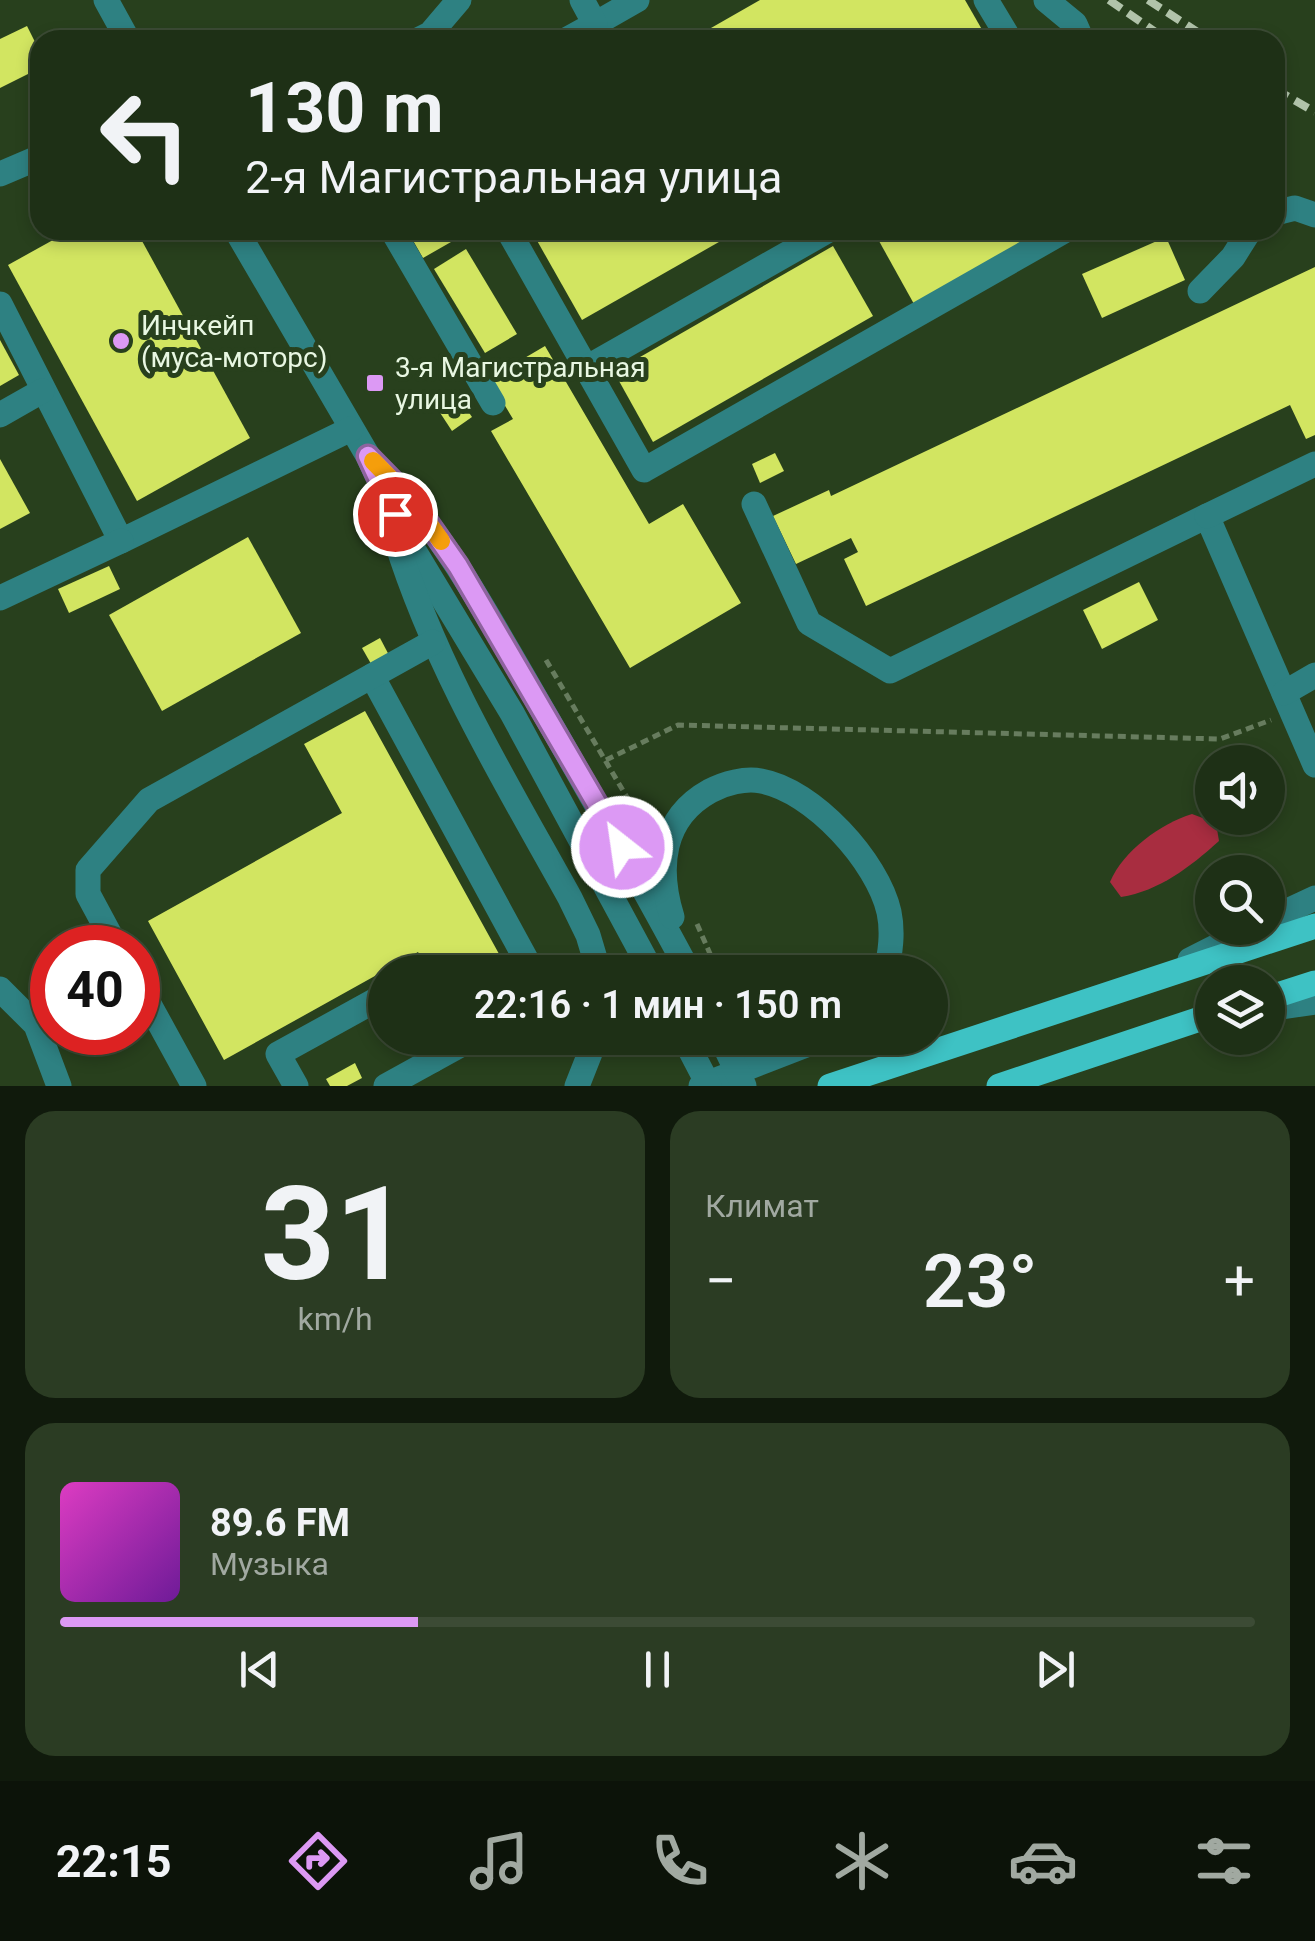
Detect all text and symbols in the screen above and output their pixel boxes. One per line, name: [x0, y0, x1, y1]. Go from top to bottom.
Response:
text: 130 m: [245, 67, 444, 149]
icon: left: [80, 70, 210, 200]
text: 2-я Магистральная улица: [245, 151, 782, 204]
place label: Инчкейп (муса-моторс): [141, 309, 327, 374]
marker: Инчкейп (муса-моторс): [110, 330, 132, 352]
place label: 3-я Магистральная улица: [395, 351, 646, 416]
marker: 3-я Магистральная улица: [364, 372, 386, 394]
pin: [353, 472, 438, 557]
icon: arrive: [368, 487, 423, 542]
map controls: [1195, 745, 1285, 1055]
button: sound: [1195, 745, 1285, 835]
position arrow: [570, 795, 674, 899]
button: search: [1195, 855, 1285, 945]
speed limit sign: 40: [30, 925, 160, 1055]
button: layers: [1195, 965, 1285, 1055]
text: 22:16 · 1 мин · 150 m: [474, 983, 842, 1027]
text: 31: [260, 1158, 410, 1311]
text: Климат: [705, 1187, 819, 1225]
text: 23°: [923, 1237, 1037, 1325]
text: −: [705, 1249, 736, 1313]
text: +: [1224, 1249, 1255, 1313]
text: km/h: [297, 1300, 373, 1338]
text: 89.6 FM: [210, 1501, 350, 1545]
text: Музыка: [210, 1545, 329, 1583]
icon: previous: [232, 1642, 287, 1697]
icon: pause: [630, 1642, 685, 1697]
icon: next: [1028, 1642, 1083, 1697]
icon: directions: [283, 1826, 353, 1896]
icon: music: [464, 1826, 534, 1896]
icon: phone: [645, 1826, 715, 1896]
icon: climate: [827, 1826, 897, 1896]
icon: car: [1008, 1826, 1078, 1896]
icon: filters: [1189, 1826, 1259, 1896]
text: 22:15: [56, 1835, 172, 1888]

